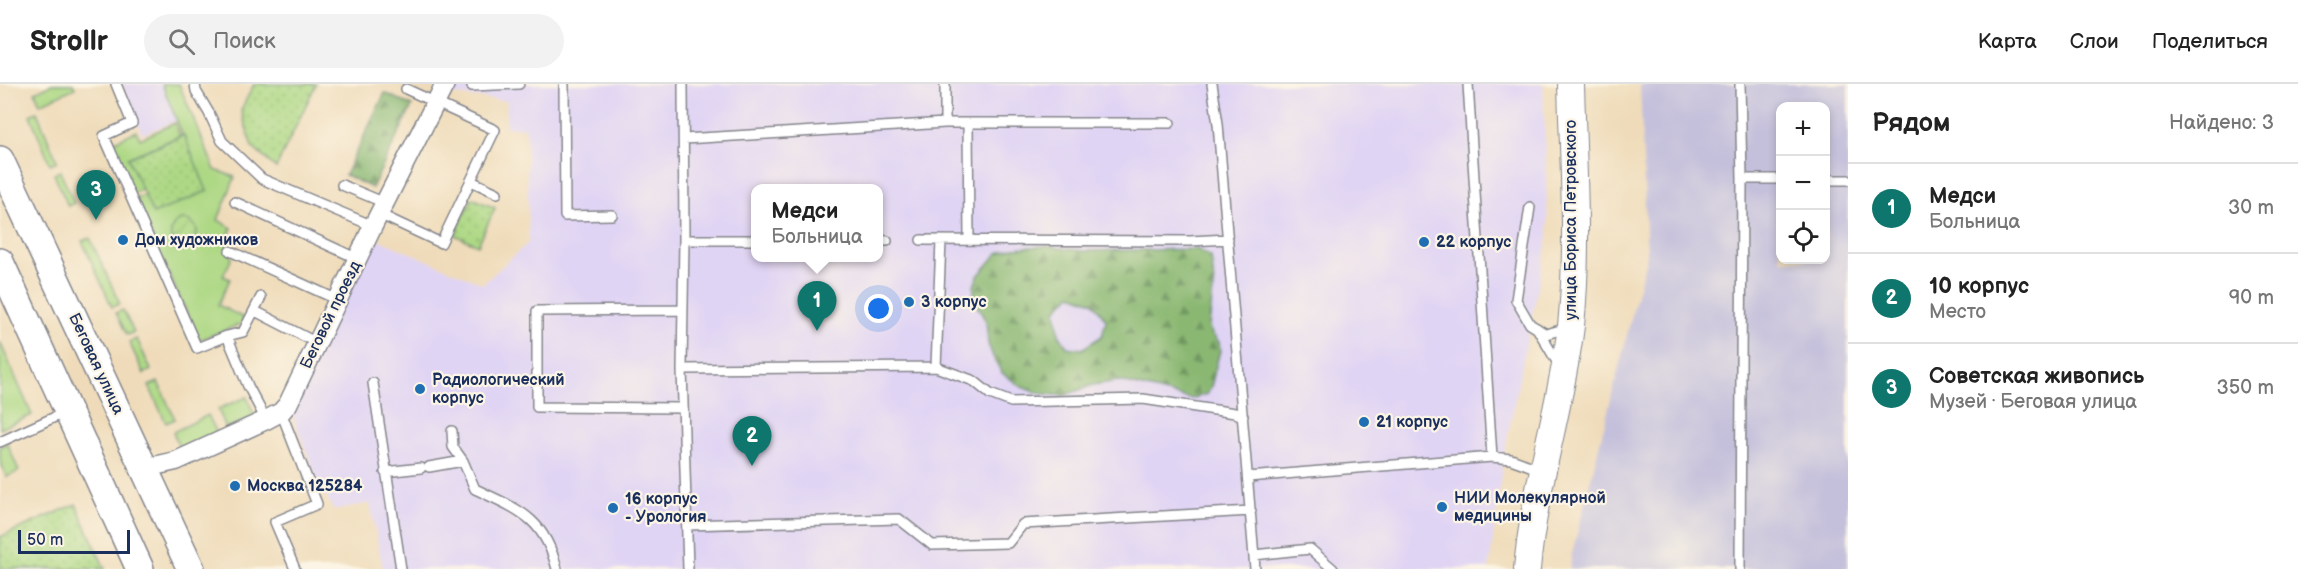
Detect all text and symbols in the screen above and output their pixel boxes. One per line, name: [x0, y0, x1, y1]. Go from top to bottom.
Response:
search box: [144, 14, 564, 68]
text: Strollr: [30, 25, 108, 58]
icon: search: [165, 25, 198, 58]
text: Поиск: [213, 28, 276, 55]
text: Карта: [1978, 29, 2037, 54]
text: Слои: [2070, 29, 2119, 54]
text: Поделиться: [2152, 29, 2268, 54]
map controls: [1776, 102, 1830, 264]
button: +: [1776, 102, 1830, 156]
text: Рядом: [1872, 108, 1950, 139]
text: Найдено: 3: [2169, 111, 2274, 135]
street label: улица Бориса Петровского: [1562, 120, 1581, 320]
button: −: [1776, 156, 1830, 210]
pin: 3: [76, 170, 116, 220]
text: Медси: [1929, 183, 1996, 210]
popup: [751, 184, 883, 262]
text: 1: [1887, 196, 1896, 220]
text: 30 m: [2228, 196, 2274, 220]
text: Медси: [771, 198, 838, 225]
button: locate: [1776, 210, 1830, 264]
text: Больница: [1929, 210, 2020, 234]
text: Больница: [771, 225, 863, 249]
place label: Дом художников: [135, 231, 258, 250]
marker: Дом художников: [116, 233, 130, 247]
place label: 22 корпус: [1436, 233, 1511, 252]
marker: 22 корпус: [1417, 235, 1431, 249]
street label: Беговой проезд: [297, 258, 365, 372]
text: 10 корпус: [1929, 273, 2029, 300]
pin: 1: [798, 282, 836, 331]
text: 2: [1886, 286, 1897, 310]
text: 90 m: [2229, 286, 2274, 310]
place label: 3 корпус: [921, 293, 987, 312]
your location: [864, 294, 893, 323]
marker: 3 корпус: [902, 295, 916, 309]
text: Место: [1929, 300, 1986, 324]
street label: Беговая улица: [64, 310, 128, 418]
text: Советская живопись: [1929, 363, 2144, 390]
place label: Радиологический корпус: [432, 371, 565, 408]
text: 3: [1886, 376, 1897, 400]
text: 350 m: [2217, 376, 2274, 400]
marker: Радиологический корпус: [413, 382, 427, 396]
text: Музей · Беговая улица: [1929, 390, 2137, 414]
place label: 21 корпус: [1376, 413, 1448, 432]
marker: 21 корпус: [1357, 415, 1371, 429]
pin: 2: [732, 416, 771, 466]
place label: Москва 125284: [247, 477, 363, 496]
marker: Москва 125284: [228, 479, 242, 493]
place label: НИИ Молекулярной медицины: [1454, 489, 1606, 526]
place label: 16 корпус - Урология: [625, 490, 706, 527]
marker: НИИ Молекулярной медицины: [1435, 500, 1449, 514]
marker: 16 корпус - Урология: [606, 501, 620, 515]
scale bar: [18, 527, 130, 554]
text: 50 m: [27, 531, 63, 550]

